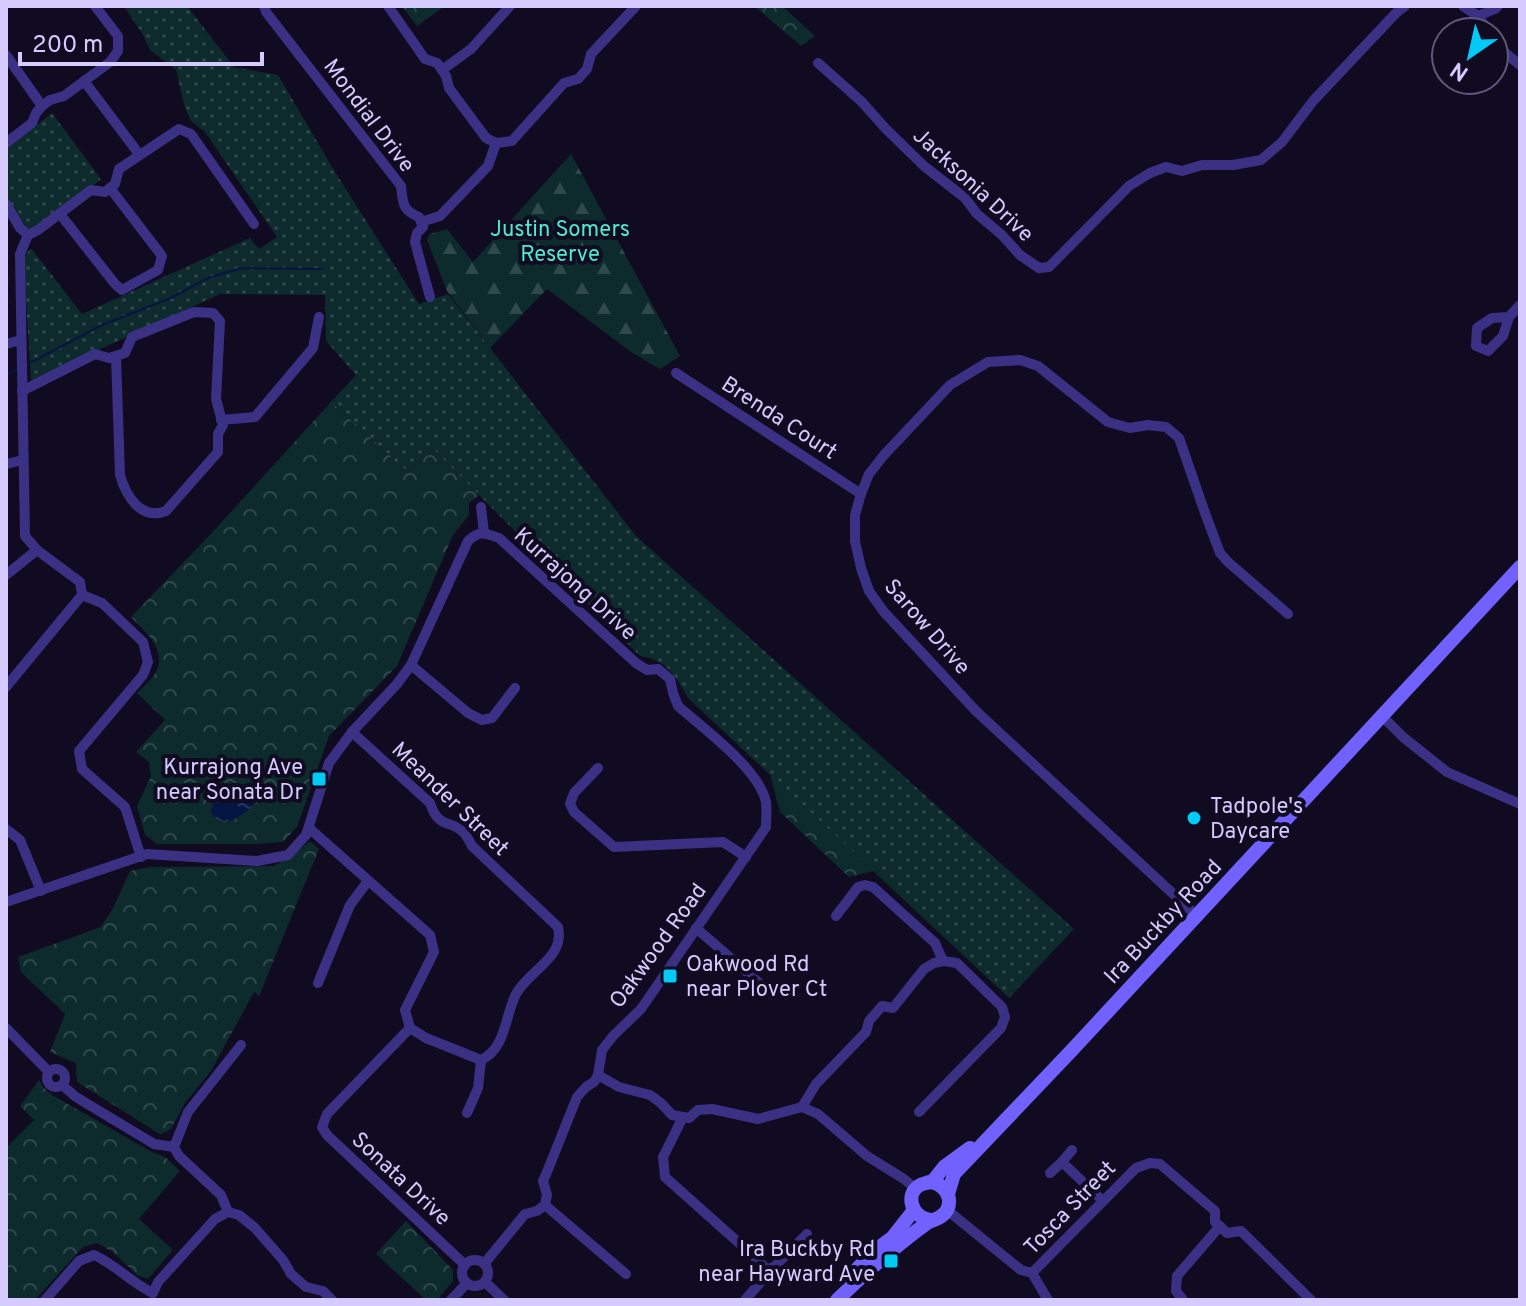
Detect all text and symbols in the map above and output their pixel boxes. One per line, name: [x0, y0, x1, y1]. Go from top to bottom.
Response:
scale bar: [20, 16, 262, 66]
north arrow: [1430, 16, 1510, 96]
text: 200 m: [32, 31, 103, 61]
street label: Mondial Drive: [317, 54, 419, 179]
text: N: [1446, 55, 1474, 86]
street label: Jacksonia Drive: [906, 123, 1038, 249]
park label: Justin Somers Reserve: [490, 217, 630, 269]
street label: Brenda Court: [716, 372, 842, 467]
street label: Kurrajong Drive: [507, 523, 641, 647]
street label: Sarow Drive: [877, 574, 975, 681]
street label: Meander Street: [385, 737, 514, 863]
place label: Kurrajong Ave near Sonata Dr: [156, 755, 303, 807]
marker: Kurrajong Ave near Sonata Dr: [310, 770, 328, 788]
place label: Tadpole's Daycare: [1210, 794, 1303, 846]
marker: Tadpole's Daycare: [1185, 809, 1203, 827]
street label: Ira Buckby Road: [1099, 855, 1228, 991]
street label: Oakwood Road: [605, 879, 713, 1014]
place label: Oakwood Rd near Plover Ct: [686, 952, 827, 1004]
marker: Oakwood Rd near Plover Ct: [661, 967, 679, 985]
street label: Sonata Drive: [345, 1127, 455, 1233]
street label: Tosca Street: [1019, 1156, 1123, 1262]
place label: Ira Buckby Rd near Hayward Ave: [698, 1237, 875, 1289]
marker: Ira Buckby Rd near Hayward Ave: [882, 1252, 900, 1270]

